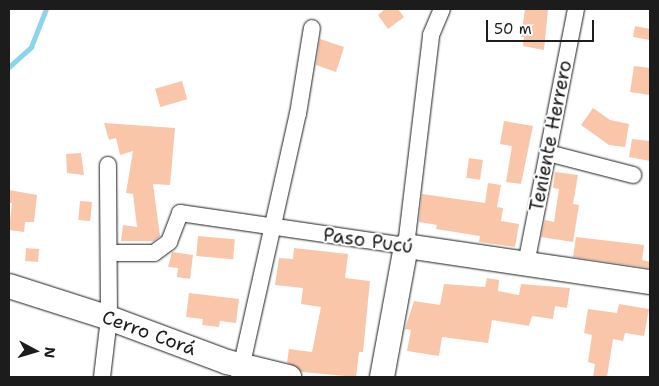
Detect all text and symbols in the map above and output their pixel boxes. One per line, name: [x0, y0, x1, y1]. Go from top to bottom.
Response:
scale bar: [489, 10, 596, 42]
text: 50 m: [494, 19, 532, 39]
street label: Teniente Herrero: [525, 58, 577, 214]
street label: Paso Pucú: [322, 223, 414, 259]
street label: Cerro Corá: [99, 306, 199, 360]
north arrow: [10, 326, 60, 376]
text: N: [40, 346, 59, 359]

